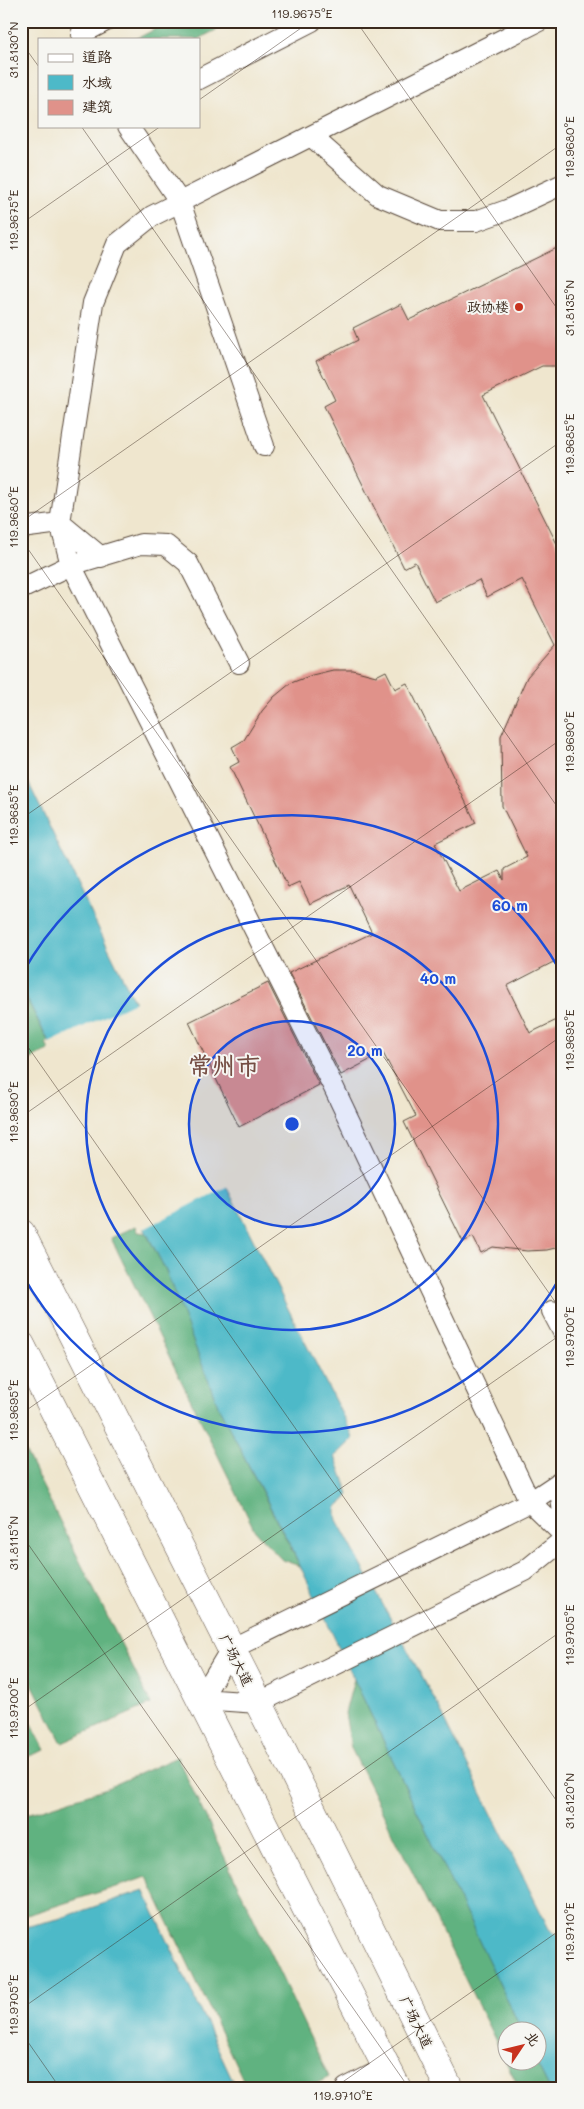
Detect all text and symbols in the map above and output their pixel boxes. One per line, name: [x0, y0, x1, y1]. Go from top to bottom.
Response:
text: 119.9675°E: [272, 5, 333, 21]
text: 31.8130°N: [5, 22, 21, 78]
legend: [38, 38, 200, 128]
text: 道路: [82, 46, 112, 66]
text: 水域: [82, 72, 112, 92]
text: 建筑: [82, 96, 112, 116]
text: 119.9680°E: [561, 116, 577, 178]
text: 119.9675°E: [5, 189, 21, 250]
text: 31.8135°N: [561, 280, 577, 336]
place label: 政协楼: [467, 297, 509, 316]
marker: 政协楼: [513, 301, 525, 313]
text: 119.9685°E: [561, 413, 577, 475]
text: 119.9680°E: [5, 486, 21, 548]
text: 119.9690°E: [561, 711, 577, 773]
text: 119.9685°E: [5, 784, 21, 846]
text: 60 m: [492, 895, 528, 915]
text: 40 m: [420, 968, 456, 988]
text: 119.9695°E: [561, 1009, 577, 1071]
text: 20 m: [347, 1040, 383, 1060]
district label: 常州市: [188, 1049, 260, 1080]
text: 119.9690°E: [5, 1081, 21, 1143]
centre of rings: [283, 1115, 301, 1133]
text: 119.9700°E: [561, 1306, 577, 1368]
text: 119.9695°E: [5, 1379, 21, 1441]
text: 31.8115°N: [5, 1516, 21, 1570]
text: 119.9705°E: [561, 1604, 577, 1666]
street label: 广场大道: [215, 1631, 258, 1689]
text: 119.9700°E: [5, 1677, 21, 1739]
text: 31.8120°N: [561, 1773, 577, 1829]
text: 119.9710°E: [561, 1902, 577, 1962]
text: 119.9705°E: [5, 1974, 21, 2036]
street label: 广场大道: [396, 1992, 437, 2051]
north arrow: [496, 2022, 546, 2072]
text: 北: [521, 2027, 545, 2049]
text: 119.9710°E: [313, 2087, 373, 2103]

